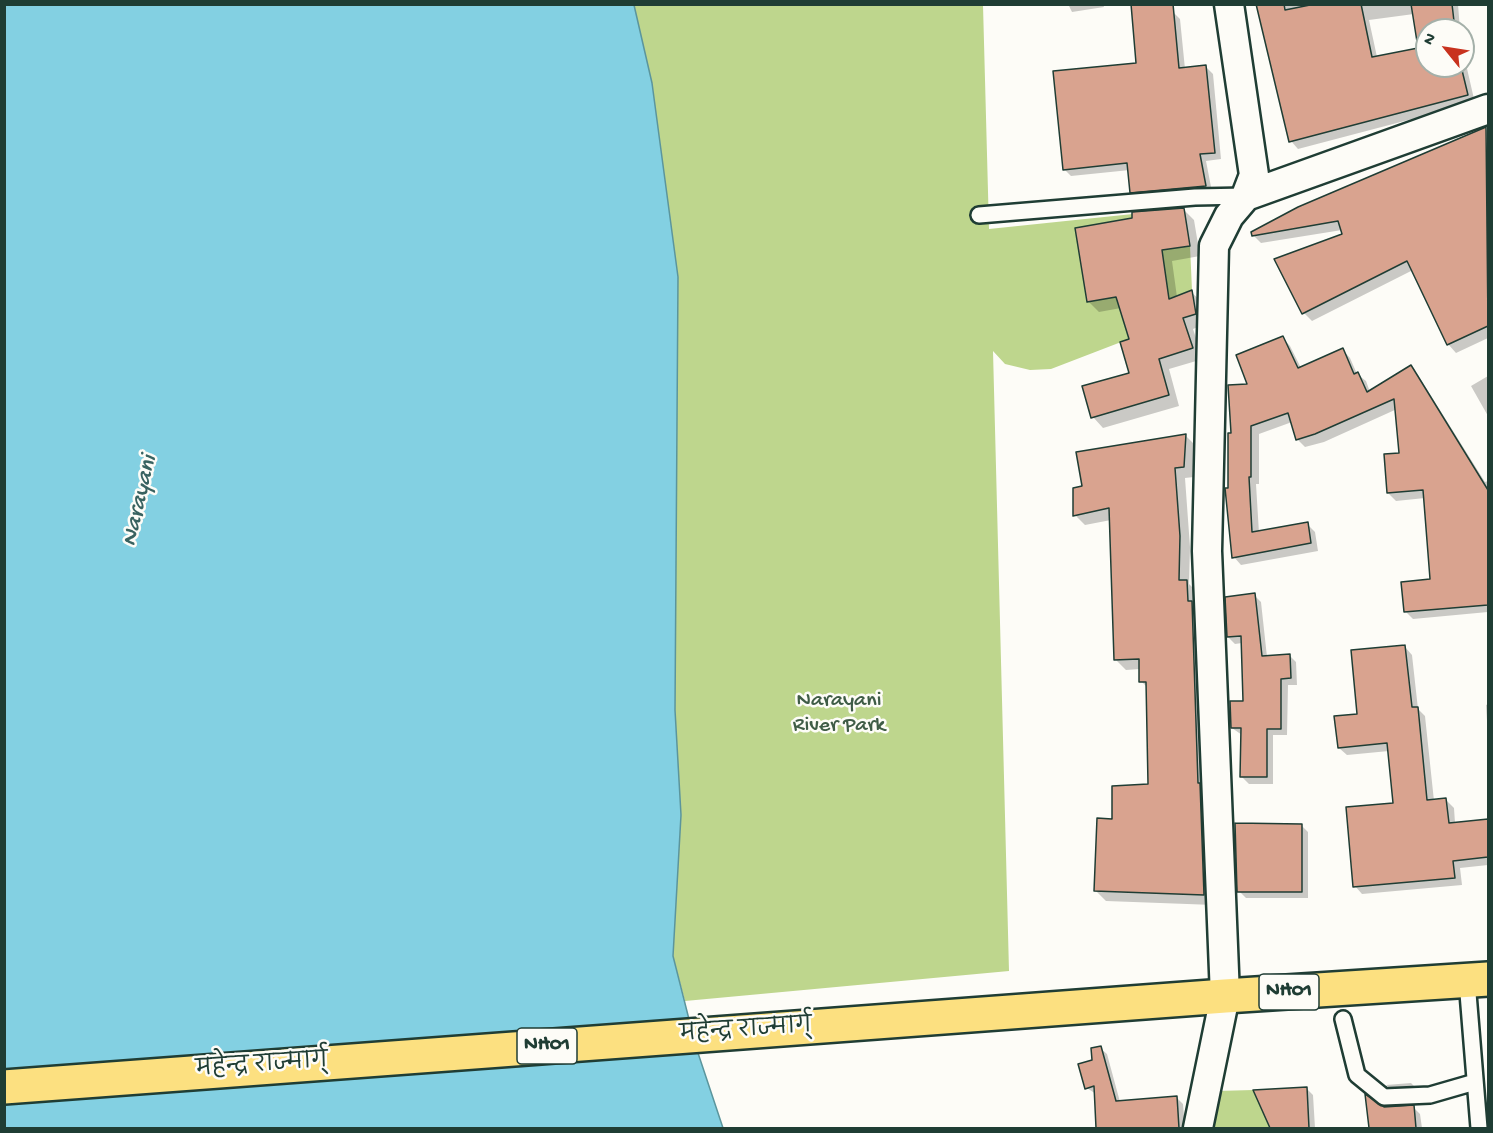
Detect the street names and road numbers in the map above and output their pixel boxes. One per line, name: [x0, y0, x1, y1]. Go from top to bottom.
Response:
road number: NH01: [1259, 974, 1319, 1010]
street label: महेन्द्र राज्मार्ग्: [679, 1014, 813, 1050]
road number: NH01: [517, 1028, 577, 1064]
street label: महेन्द्र राज्मार्ग्: [195, 1049, 329, 1085]

